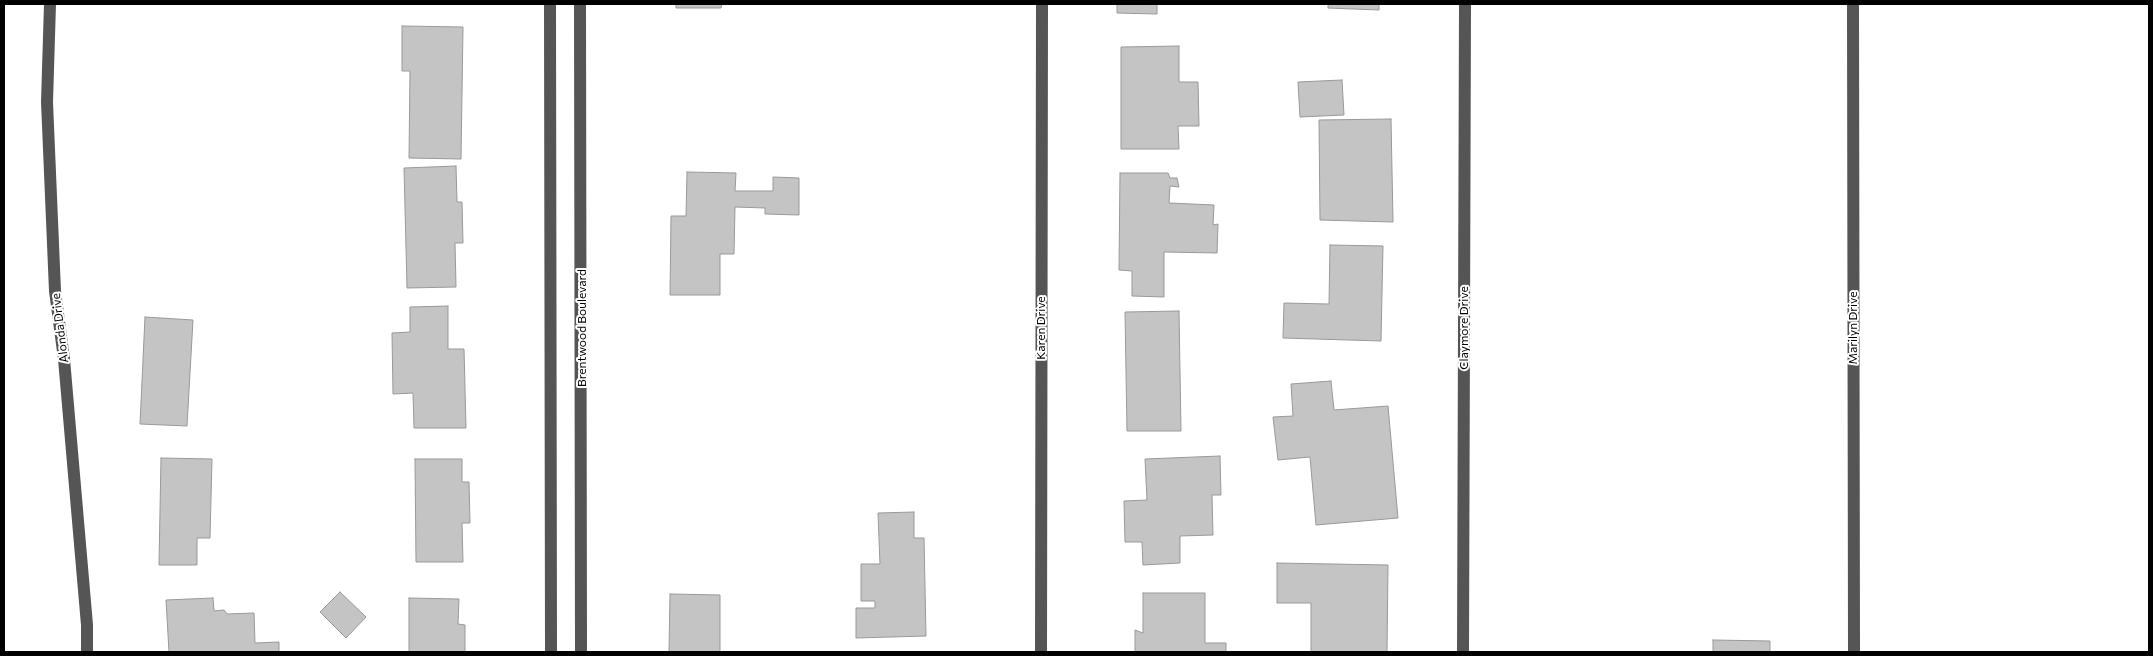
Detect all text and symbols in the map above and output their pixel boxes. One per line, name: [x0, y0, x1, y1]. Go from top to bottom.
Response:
street label: Brentwood Boulevard: [575, 269, 589, 387]
street label: Claymore Drive: [1457, 286, 1471, 370]
street label: Alonda Drive: [49, 292, 71, 364]
street label: Marilyn Drive: [1846, 292, 1860, 364]
street label: Karen Drive: [1034, 296, 1048, 360]

